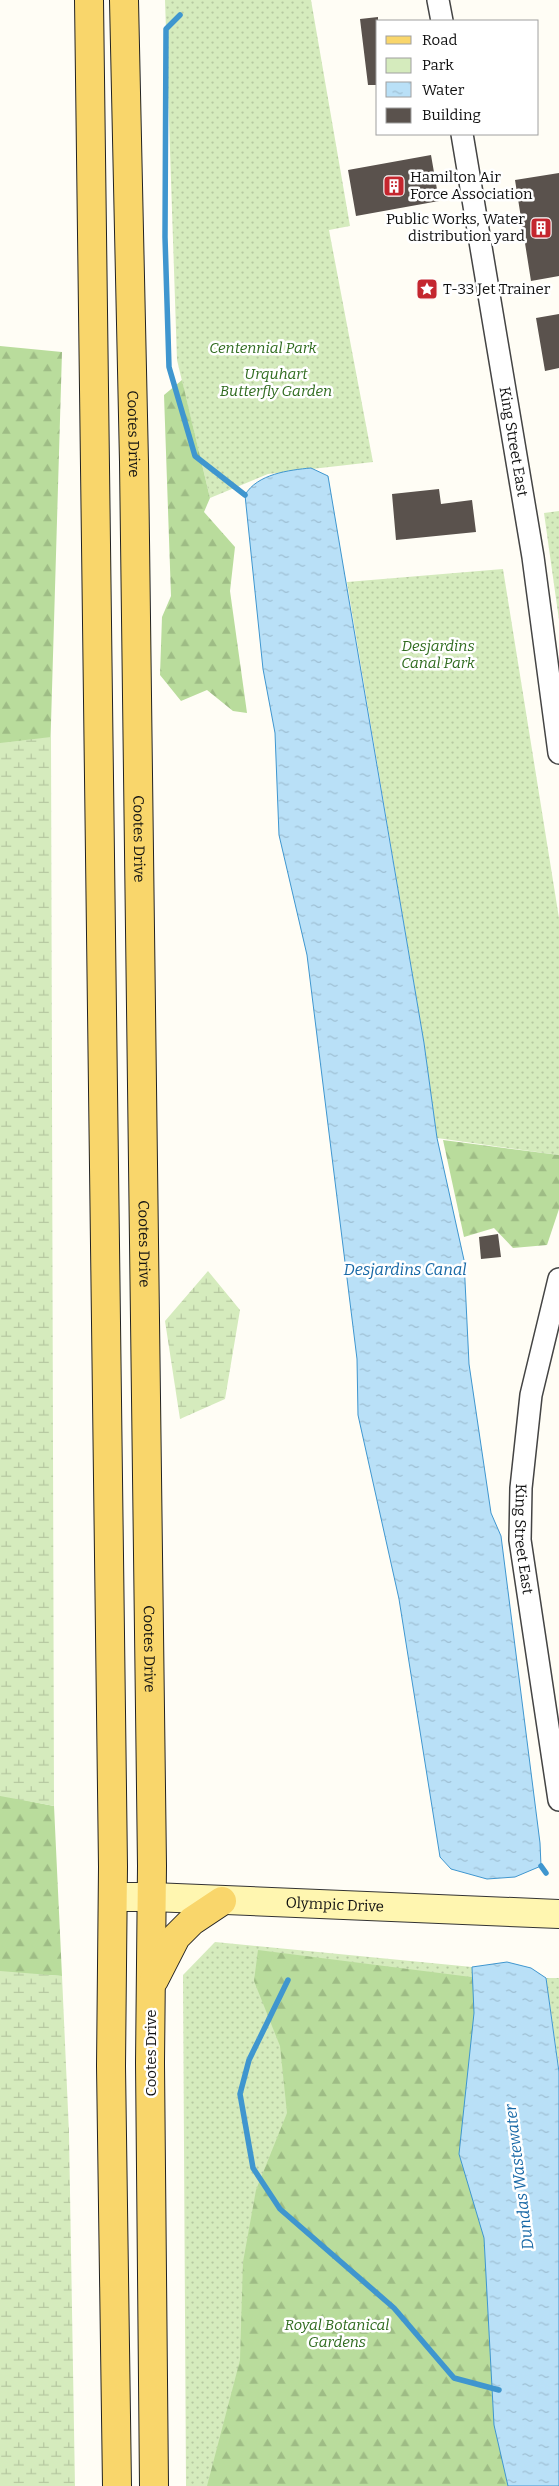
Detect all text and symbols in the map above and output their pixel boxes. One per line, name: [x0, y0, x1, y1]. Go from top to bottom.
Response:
legend: [376, 20, 539, 135]
text: Road: [422, 31, 457, 49]
text: Park: [422, 56, 454, 74]
text: Water: [422, 81, 465, 99]
text: Building: [422, 106, 481, 124]
place label: Hamilton Air Force Association: [410, 168, 533, 203]
building icon: Hamilton Air Force Association: [382, 174, 406, 198]
place label: Public Works, Water distribution yard: [386, 210, 525, 245]
building icon: Public Works, Water distribution yard: [529, 216, 553, 240]
place icon: T-33 Jet Trainer: [415, 277, 439, 301]
place label: T-33 Jet Trainer: [443, 280, 551, 298]
park label: Centennial Park: [209, 339, 318, 357]
park label: Urquhart Butterfly Garden: [220, 365, 332, 400]
street label: King Street East: [496, 385, 532, 499]
street label: Cootes Drive: [123, 390, 143, 478]
park label: Desjardins Canal Park: [401, 637, 476, 672]
street label: Cootes Drive: [129, 795, 148, 883]
street label: Cootes Drive: [134, 1200, 154, 1288]
water label: Desjardins Canal: [343, 1260, 467, 1279]
street label: King Street East: [511, 1483, 537, 1596]
street label: Cootes Drive: [140, 1605, 159, 1693]
street label: Olympic Drive: [285, 1894, 384, 1916]
street label: Cootes Drive: [142, 2009, 160, 2097]
water label: Dundas Wastewater: [500, 2102, 537, 2251]
park label: Royal Botanical Gardens: [285, 2316, 389, 2351]

